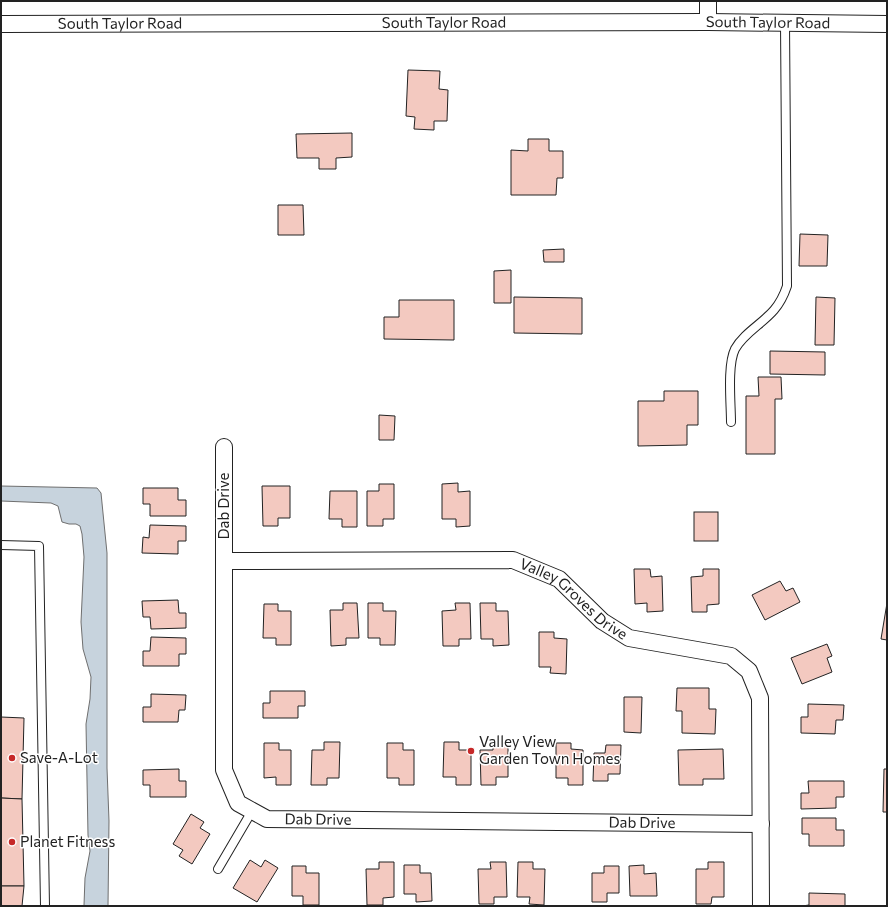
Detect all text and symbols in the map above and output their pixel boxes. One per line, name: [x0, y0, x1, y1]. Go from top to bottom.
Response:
street label: South Taylor Road: [706, 12, 830, 31]
street label: South Taylor Road: [58, 13, 182, 32]
street label: South Taylor Road: [382, 13, 506, 31]
street label: Dab Drive: [214, 472, 232, 539]
street label: Valley Groves Drive: [517, 554, 631, 643]
place label: Valley View Garden Town Homes: [479, 732, 620, 767]
marker: Valley View Garden Town Homes: [466, 746, 476, 756]
place label: Save-A-Lot: [20, 748, 98, 766]
marker: Save-A-Lot: [7, 753, 17, 763]
street label: Dab Drive: [284, 809, 352, 828]
street label: Dab Drive: [608, 812, 676, 831]
place label: Planet Fitness: [20, 832, 115, 850]
marker: Planet Fitness: [7, 837, 17, 847]

